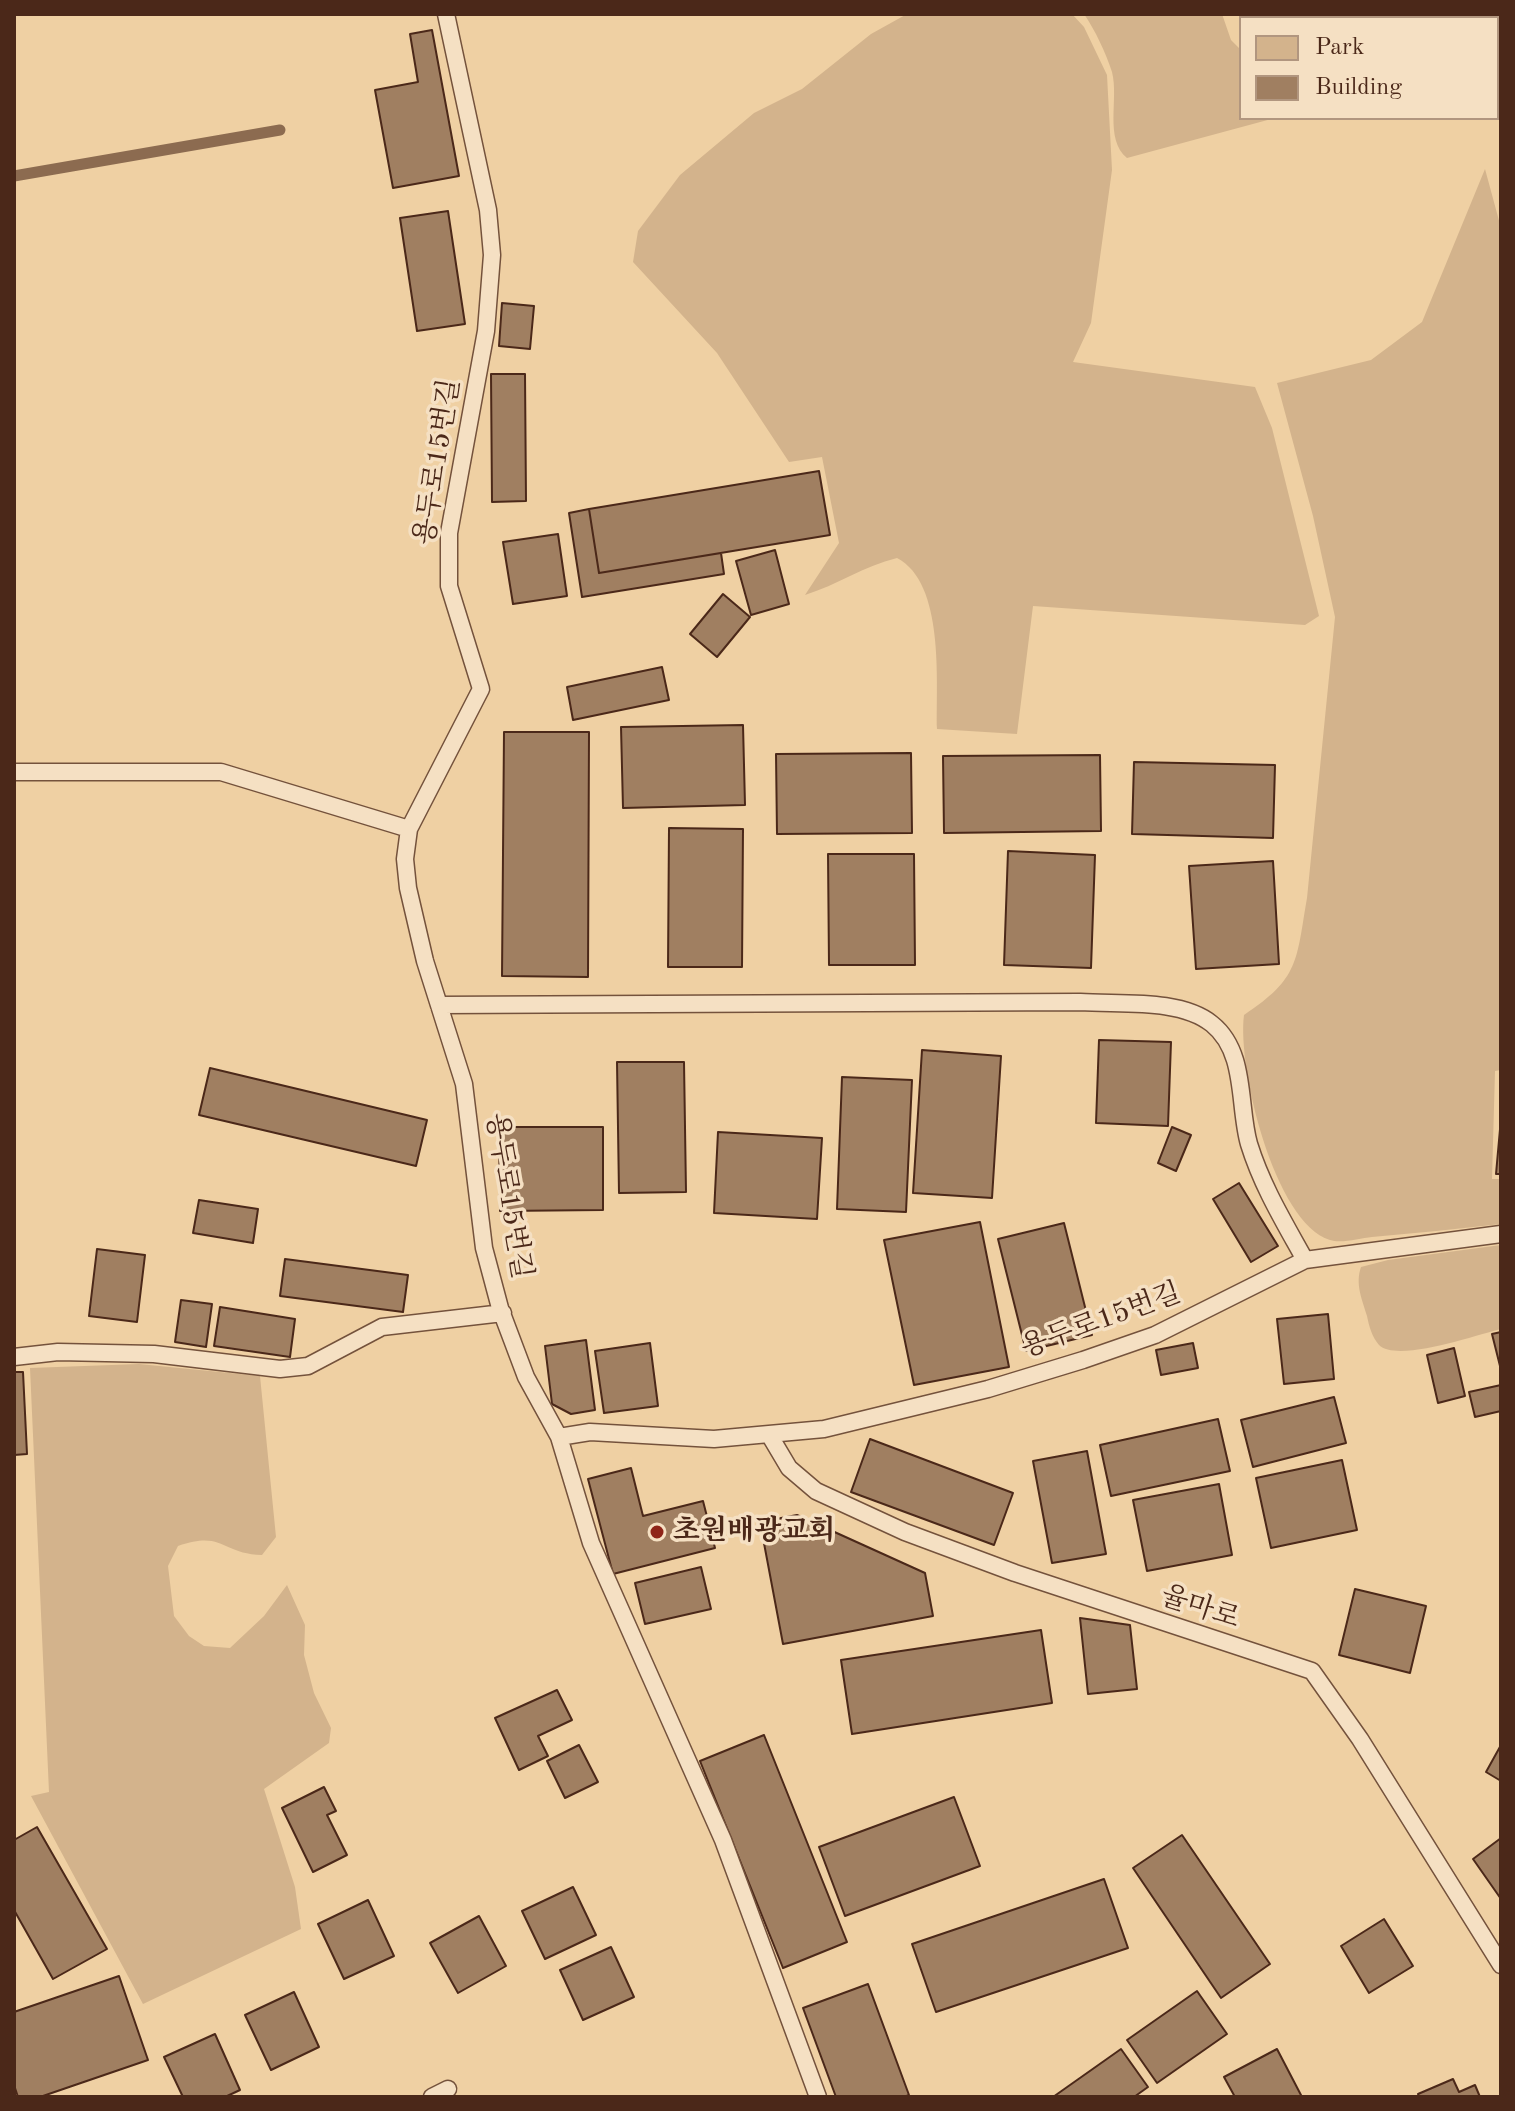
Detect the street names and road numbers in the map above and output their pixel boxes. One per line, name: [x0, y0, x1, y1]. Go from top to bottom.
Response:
street label: 용두로15번길: [408, 377, 468, 547]
street label: 용두로15번길: [478, 1111, 538, 1281]
street label: 용두로15번길: [1016, 1277, 1186, 1365]
street label: 율마로: [1156, 1579, 1244, 1637]

